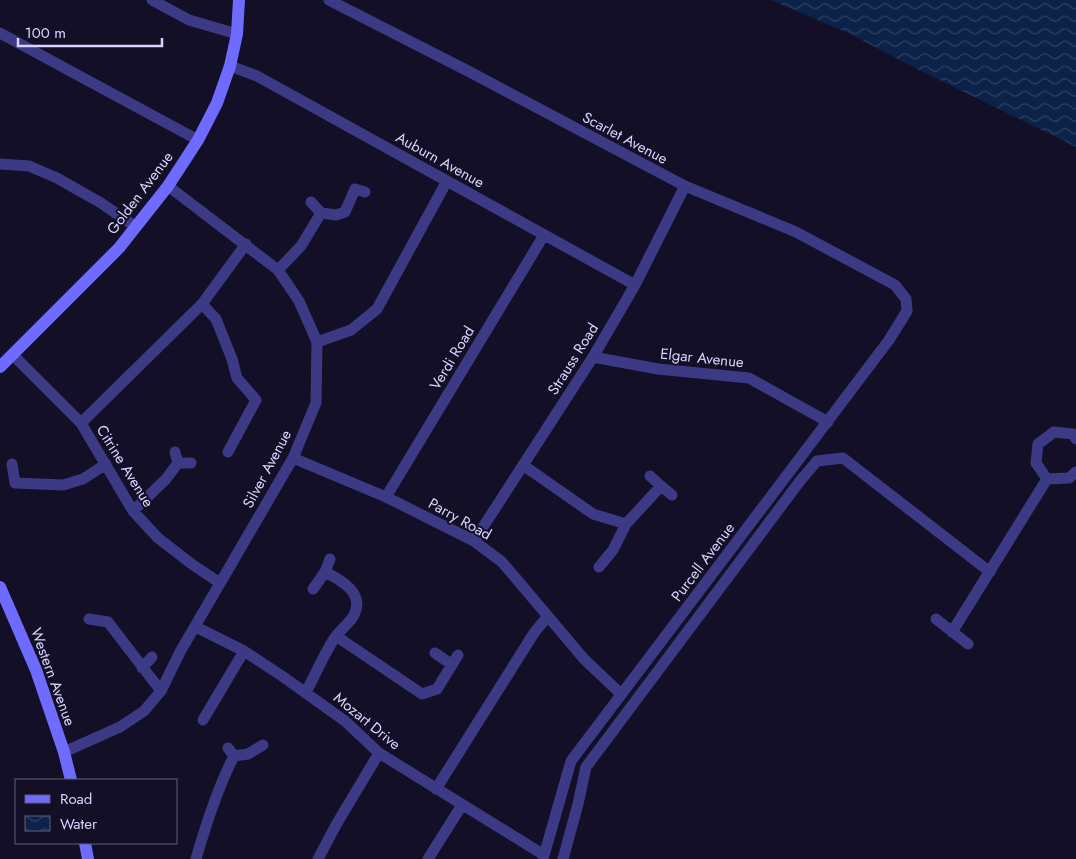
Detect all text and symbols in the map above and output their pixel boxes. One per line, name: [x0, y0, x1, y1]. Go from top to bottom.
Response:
scale bar: [18, 15, 161, 47]
text: 100 m: [25, 22, 66, 44]
street label: Scarlet Avenue: [578, 106, 672, 170]
street label: Auburn Avenue: [392, 127, 488, 194]
street label: Golden Avenue: [102, 147, 179, 239]
street label: Strauss Road: [542, 319, 604, 399]
street label: Verdi Road: [424, 322, 480, 394]
street label: Elgar Avenue: [659, 343, 745, 373]
street label: Citrine Avenue: [91, 420, 159, 512]
street label: Silver Avenue: [237, 426, 297, 512]
street label: Parry Road: [424, 493, 496, 545]
street label: Purcell Avenue: [666, 518, 740, 606]
street label: Western Avenue: [25, 625, 81, 729]
street label: Mozart Drive: [329, 687, 406, 755]
legend: [15, 779, 178, 844]
text: Road: [60, 788, 92, 810]
text: Water: [60, 813, 98, 835]

